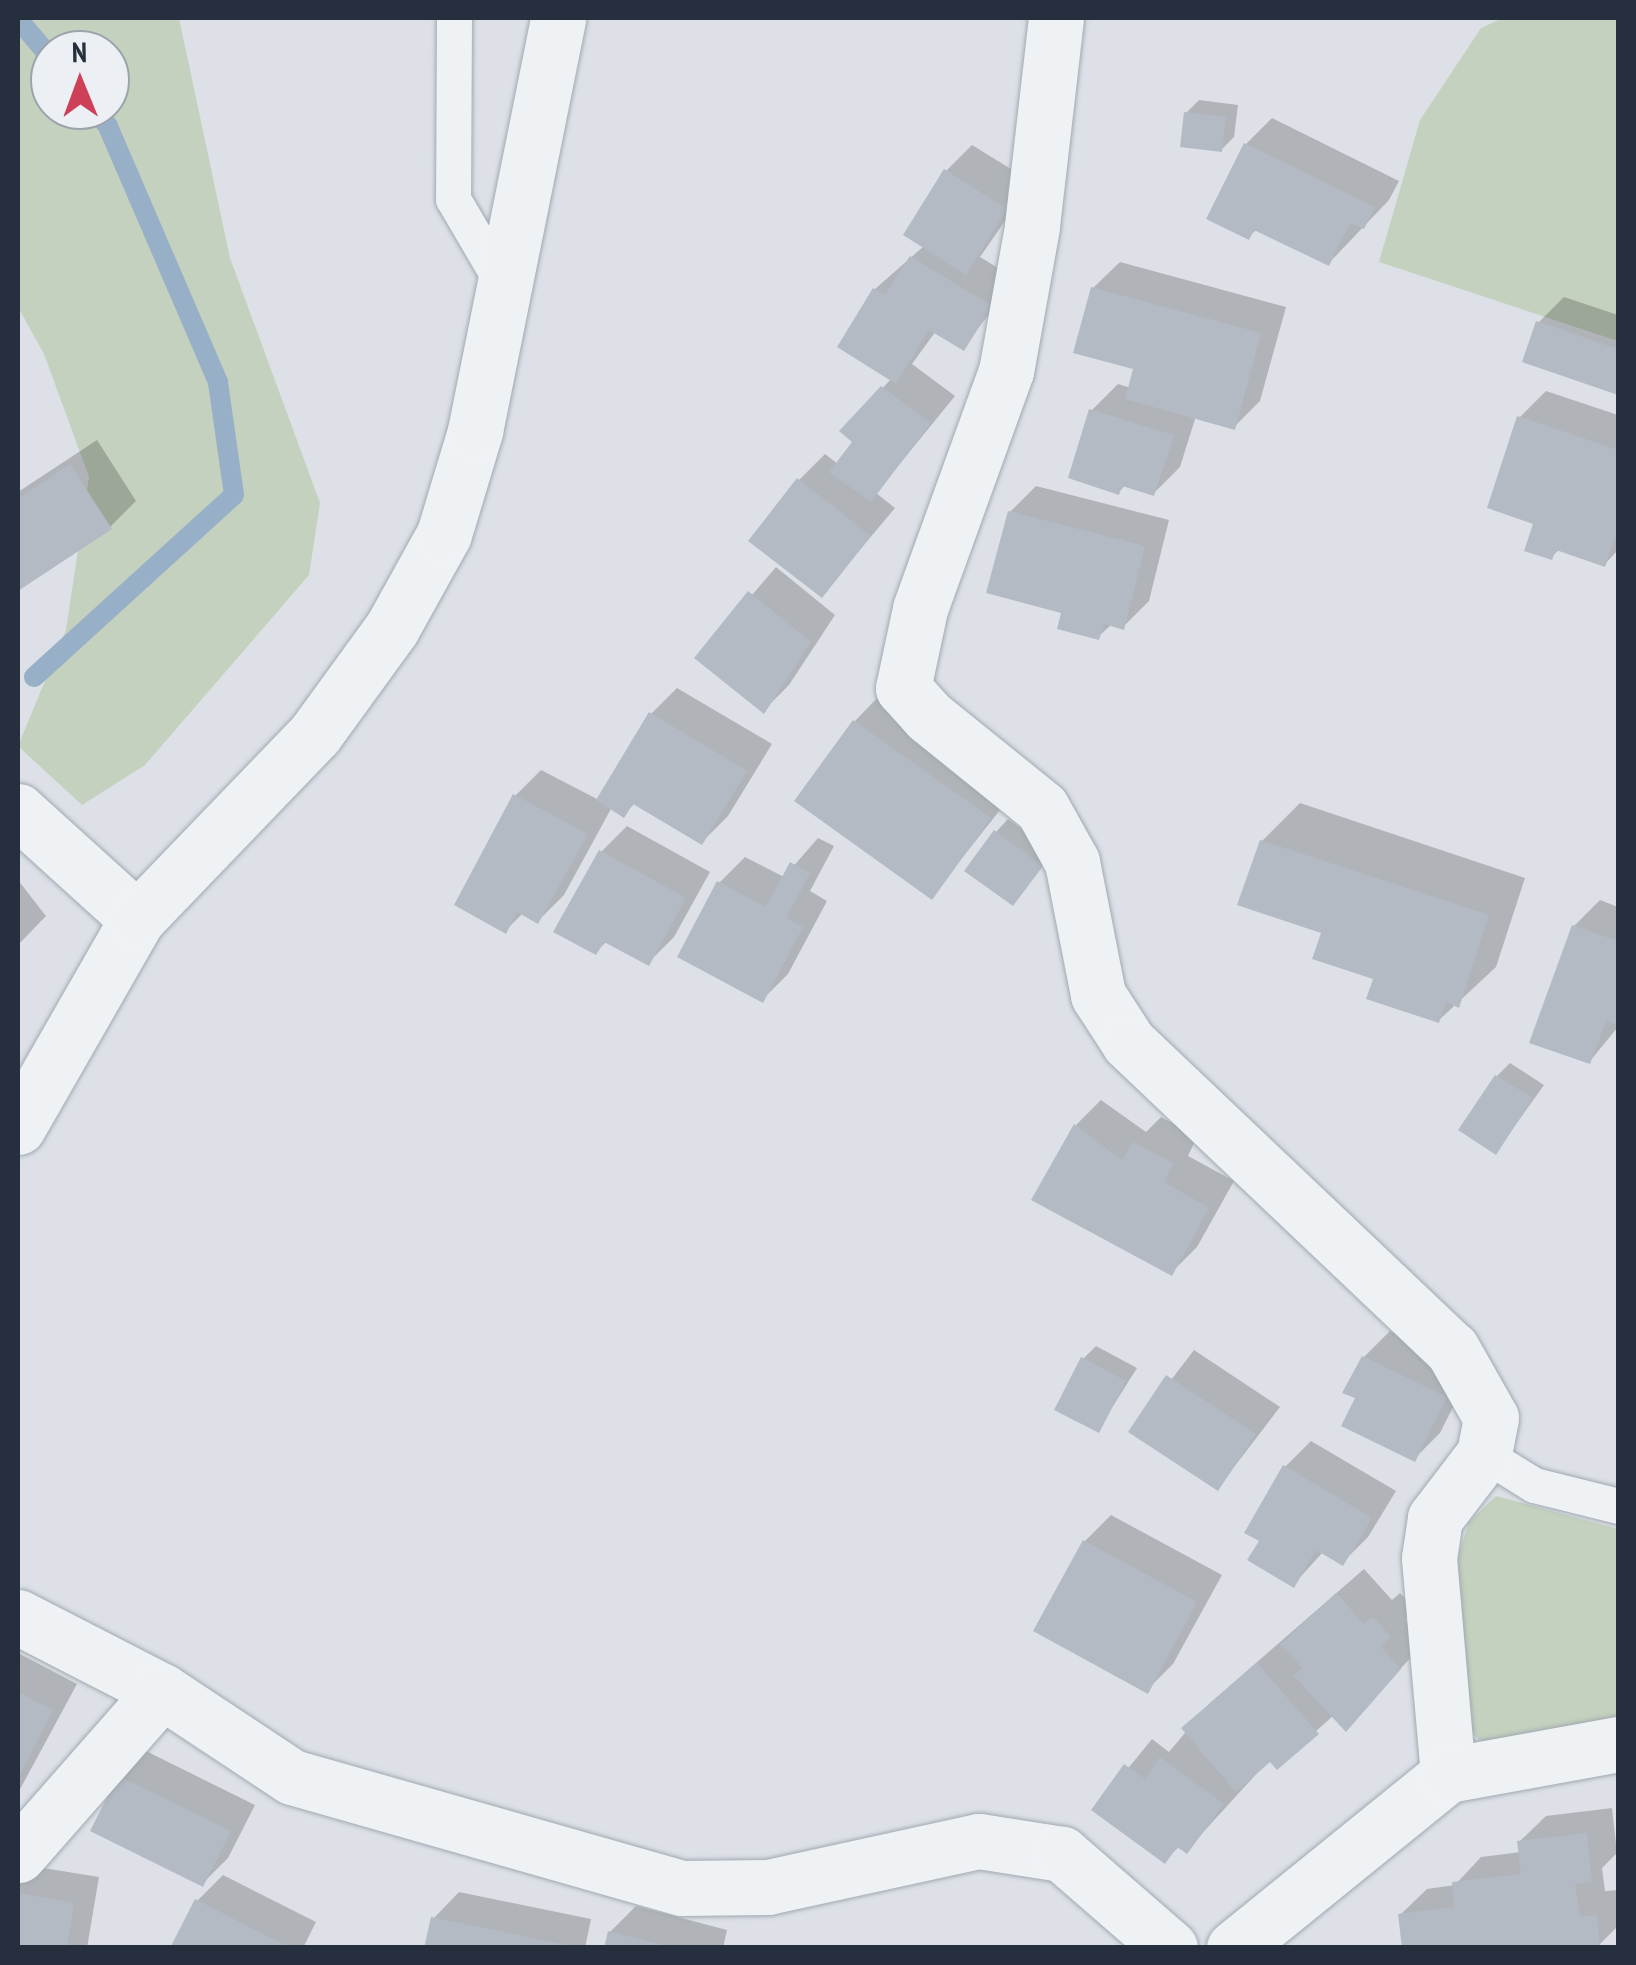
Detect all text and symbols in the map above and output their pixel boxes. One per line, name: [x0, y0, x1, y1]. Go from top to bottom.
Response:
north arrow: [30, 30, 130, 130]
text: N: [72, 33, 87, 70]

